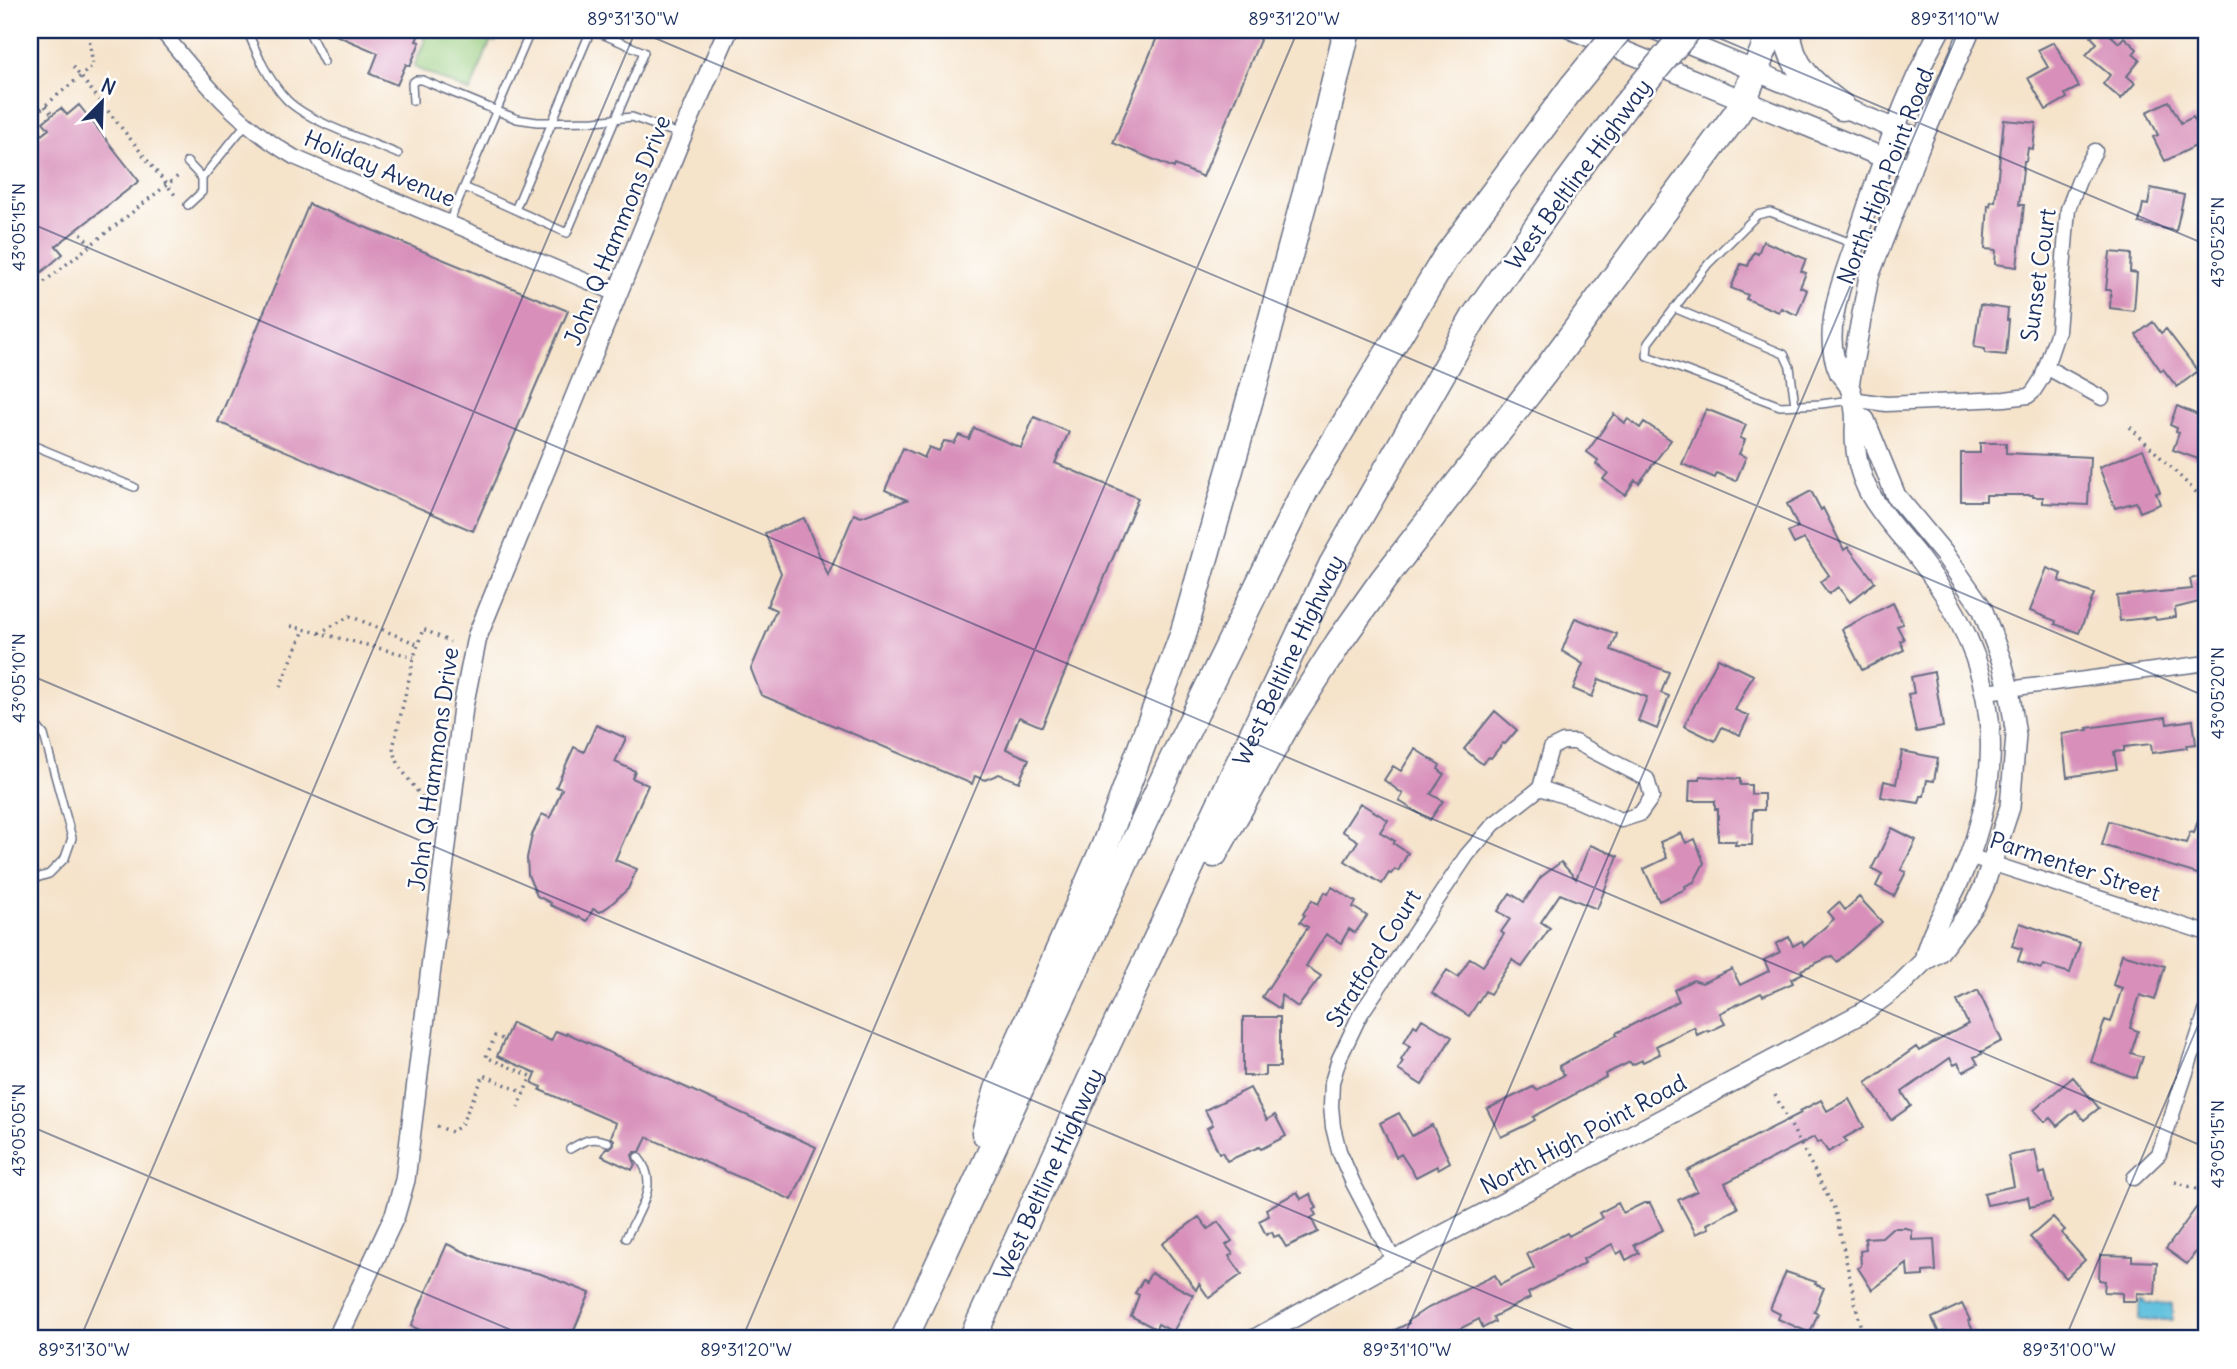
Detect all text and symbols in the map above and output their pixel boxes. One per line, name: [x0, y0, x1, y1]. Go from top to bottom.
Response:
text: 89°31'30"W: [587, 7, 679, 30]
text: 89°31'20"W: [1248, 7, 1340, 30]
text: 89°31'10"W: [1911, 7, 1999, 30]
street label: North High Point Road: [1830, 64, 1940, 288]
north arrow: [66, 66, 136, 136]
text: N: [98, 73, 119, 100]
street label: West Beltline Highway: [1499, 73, 1657, 275]
street label: John Q Hammons Drive: [557, 111, 677, 349]
street label: Holiday Avenue: [300, 123, 460, 213]
text: 43°05'15"N: [7, 183, 30, 271]
text: 43°05'25"N: [2206, 196, 2229, 288]
street label: Sunset Court: [2014, 206, 2062, 343]
street label: West Beltline Highway: [1226, 549, 1350, 770]
text: 43°05'10"N: [7, 633, 30, 723]
street label: John Q Hammons Drive: [402, 645, 464, 893]
text: 43°05'20"N: [2206, 647, 2229, 739]
street label: Parmenter Street: [1986, 825, 2164, 907]
street label: Stratford Court: [1319, 884, 1427, 1032]
street label: West Beltline Highway: [987, 1063, 1109, 1284]
street label: North High Point Road: [1475, 1067, 1691, 1201]
text: 43°05'05"N: [7, 1083, 30, 1177]
text: 43°05'15"N: [2206, 1100, 2229, 1188]
text: 89°31'30"W: [38, 1338, 130, 1361]
text: 89°31'20"W: [700, 1338, 792, 1361]
text: 89°31'10"W: [1363, 1338, 1451, 1361]
text: 89°31'00"W: [2022, 1338, 2116, 1361]

